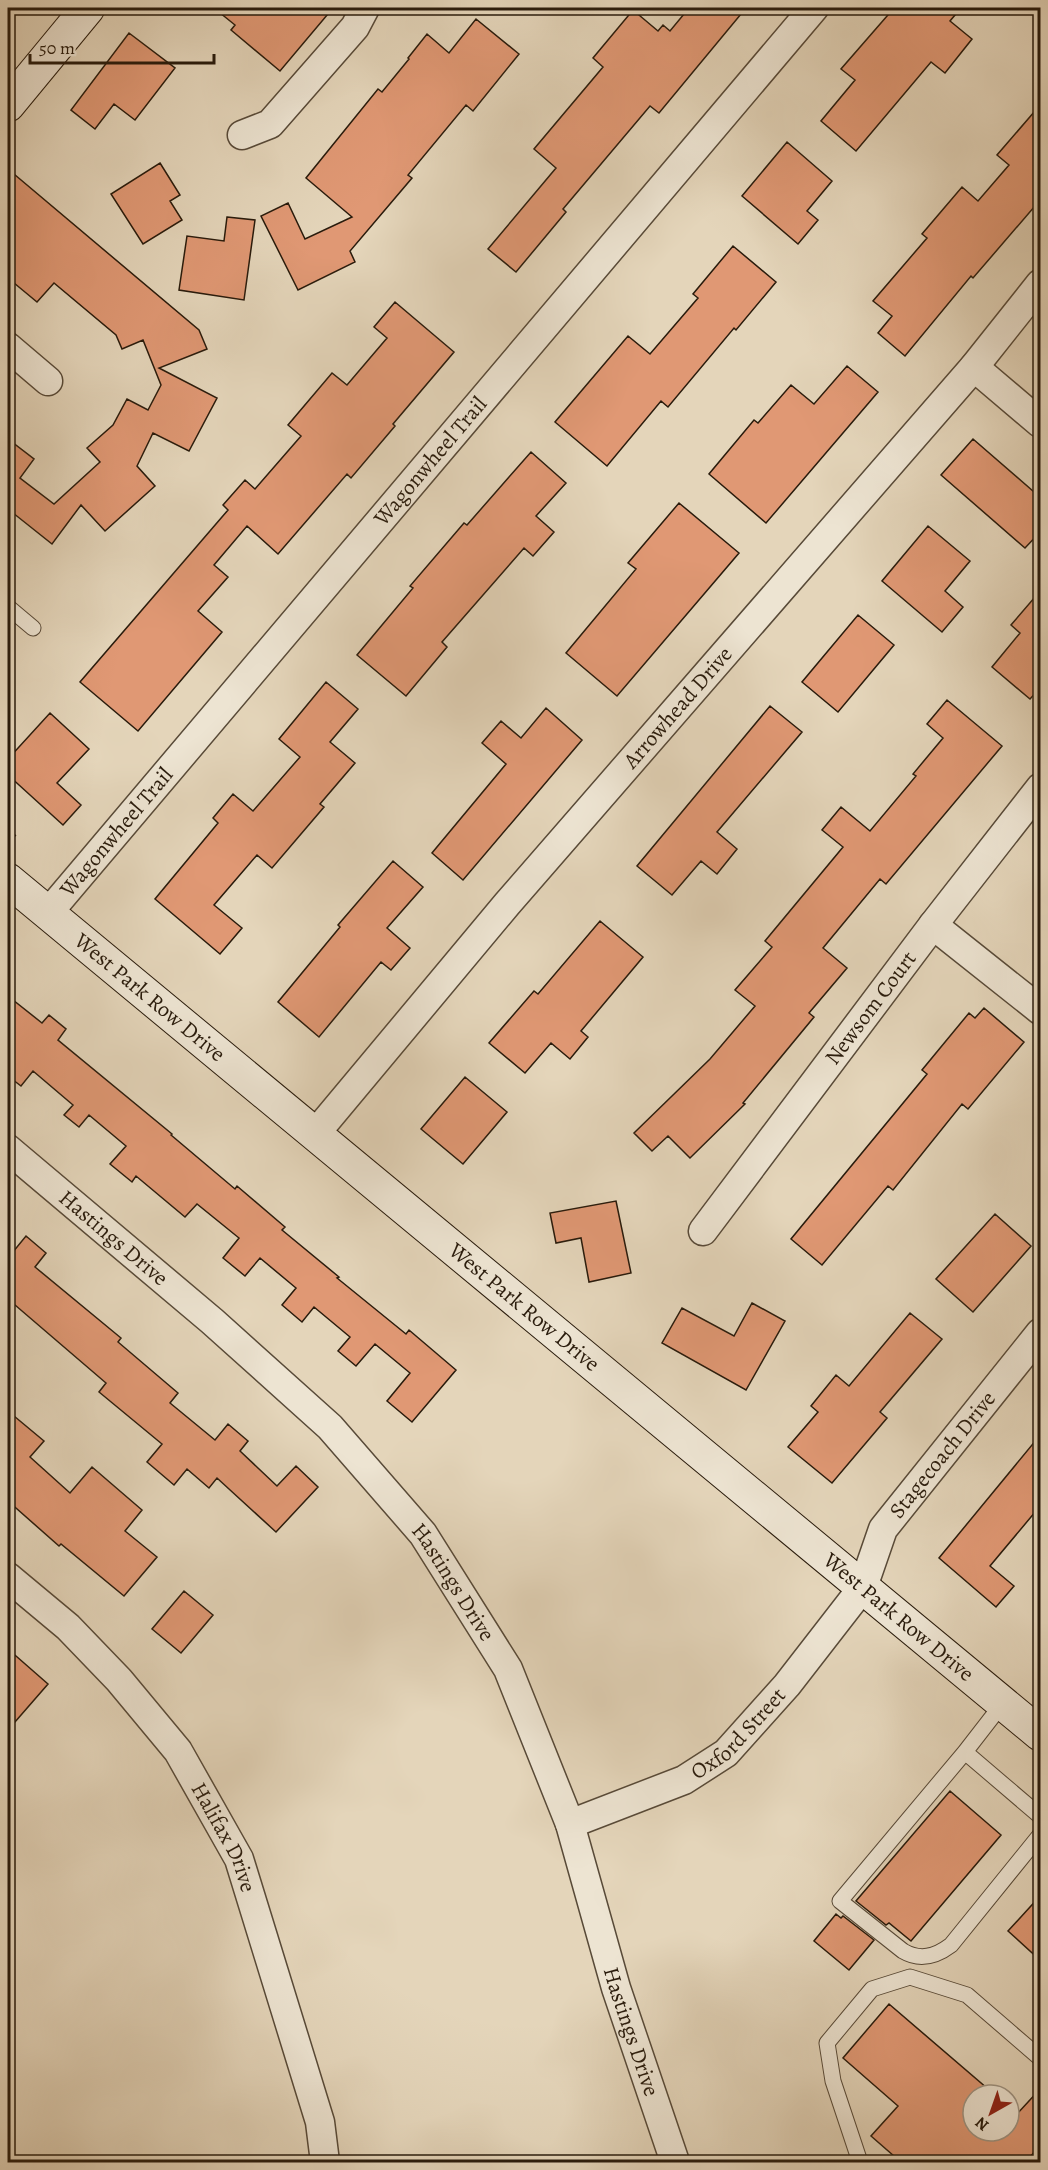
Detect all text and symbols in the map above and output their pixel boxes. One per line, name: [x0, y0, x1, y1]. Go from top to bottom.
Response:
scale bar: [30, 27, 214, 65]
text: 50 m: [39, 36, 75, 60]
street label: Wagonwheel Trail: [366, 390, 494, 533]
street label: Arrowhead Drive: [616, 640, 739, 776]
street label: Wagonwheel Trail: [52, 761, 180, 904]
street label: West Park Row Drive: [67, 925, 232, 1069]
street label: Newsom Court: [818, 945, 923, 1071]
street label: Hastings Drive: [52, 1183, 175, 1293]
street label: West Park Row Drive: [442, 1235, 606, 1379]
street label: Stagecoach Drive: [882, 1385, 1003, 1525]
street label: Hastings Drive: [405, 1516, 502, 1647]
street label: West Park Row Drive: [816, 1545, 980, 1688]
street label: Oxford Street: [685, 1681, 793, 1787]
street label: Halifax Drive: [184, 1777, 263, 1896]
street label: Hastings Drive: [596, 1963, 667, 2100]
north arrow: [961, 2083, 1021, 2143]
text: N: [970, 2111, 994, 2136]

